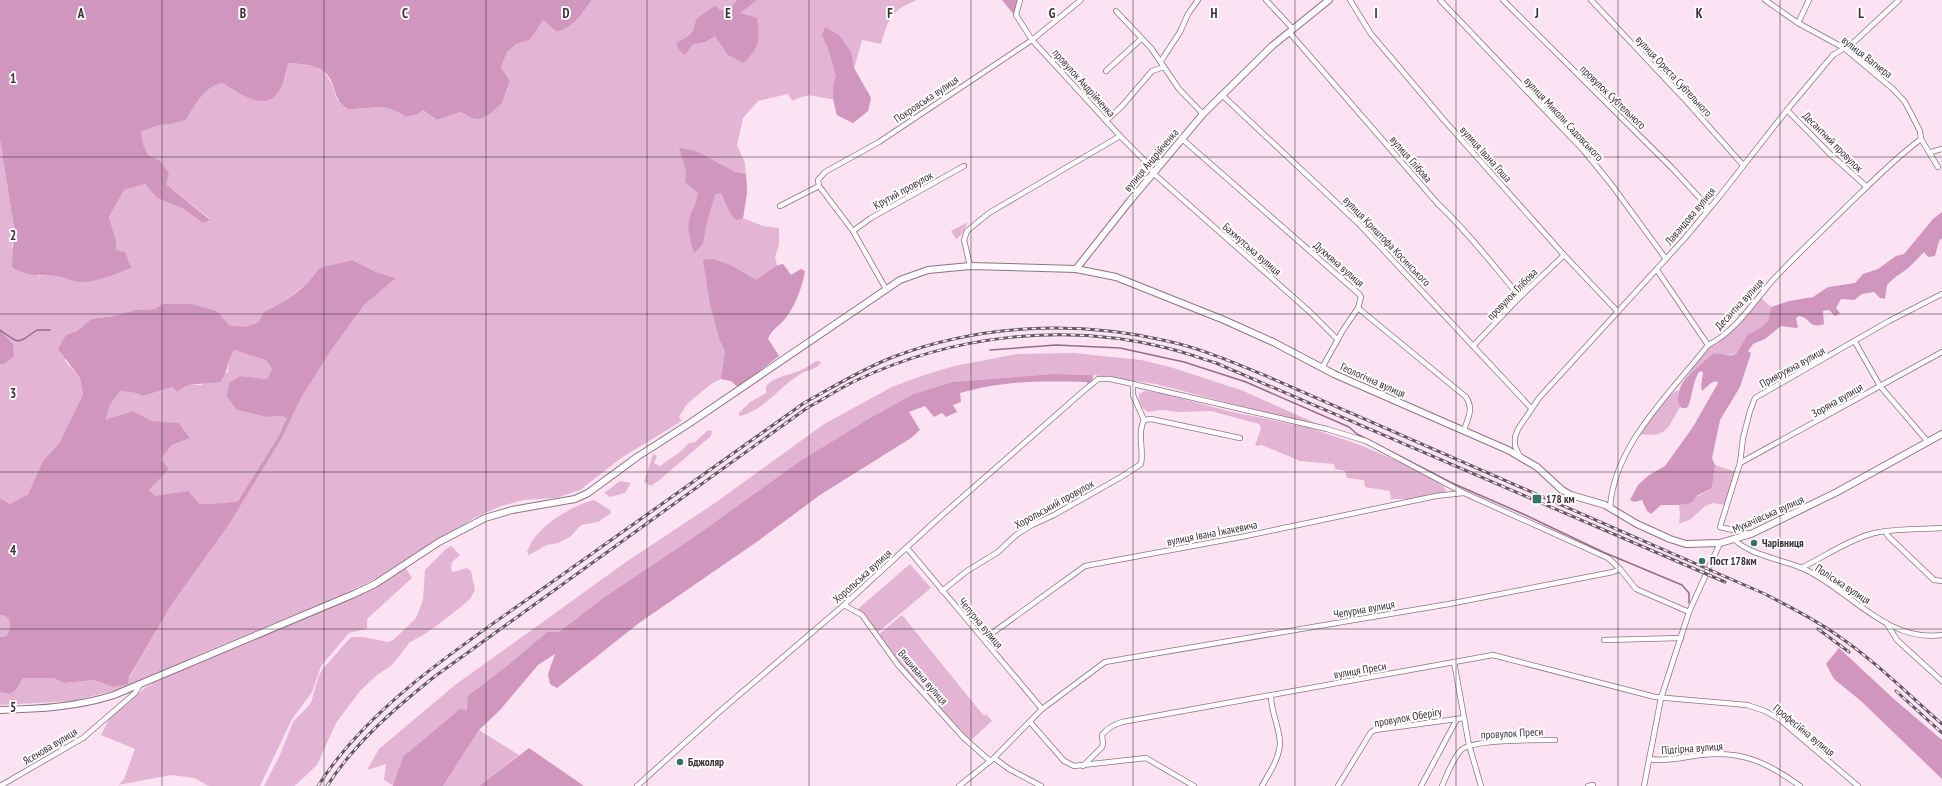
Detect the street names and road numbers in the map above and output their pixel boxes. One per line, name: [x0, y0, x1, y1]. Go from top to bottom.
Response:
street label: вулиця Ореста Субтельного: [1633, 32, 1715, 120]
street label: вулиця Вагнера: [1839, 33, 1895, 81]
street label: провулок Андрійченка: [1050, 46, 1118, 120]
street label: провулок Субтельного: [1577, 62, 1649, 132]
street label: Покровська вулиця: [891, 72, 961, 126]
street label: вулиця Миколи Садовського: [1521, 74, 1607, 164]
street label: Десантний провулок: [1800, 109, 1867, 176]
street label: вулиця Івана Гоша: [1457, 123, 1515, 185]
street label: вулиця Андрійченка: [1121, 126, 1181, 194]
street label: вулиця Глібова: [1387, 133, 1435, 185]
street label: Крутий провулок: [871, 168, 936, 212]
street label: Лавандова вулиця: [1661, 184, 1718, 249]
street label: вулиця Криштофа Косинського: [1340, 193, 1434, 289]
street label: Бахмутська вулиця: [1220, 220, 1284, 278]
street label: Духмяна вулиця: [1311, 238, 1367, 290]
street label: провулок Глібова: [1484, 265, 1540, 323]
street label: Десантна вулиця: [1712, 275, 1766, 333]
street label: Прияружна вулиця: [1757, 343, 1827, 391]
street label: Геологічна вулиця: [1338, 359, 1408, 401]
street label: Зоряна вулиця: [1809, 380, 1865, 420]
street label: Хорольський провулок: [1012, 476, 1097, 532]
street label: Мукачівська вулиця: [1730, 492, 1806, 536]
street label: вулиця Івана Їжакевича: [1166, 517, 1258, 549]
street label: Хорольська вулиця: [830, 546, 894, 606]
street label: Поліська вулиця: [1813, 561, 1873, 607]
street label: Чепурна вулиця: [956, 595, 1006, 651]
street label: Чепурна вулиця: [1332, 597, 1396, 621]
street label: Вишивана вулиця: [895, 647, 951, 707]
street label: вулиця Преси: [1333, 658, 1387, 681]
street label: Професійна вулиця: [1770, 701, 1838, 759]
street label: провулок Оберігу: [1373, 704, 1444, 730]
street label: Ясенова вулиця: [20, 724, 80, 768]
street label: провулок Преси: [1481, 724, 1544, 742]
street label: Підгірна вулиця: [1661, 739, 1723, 757]

